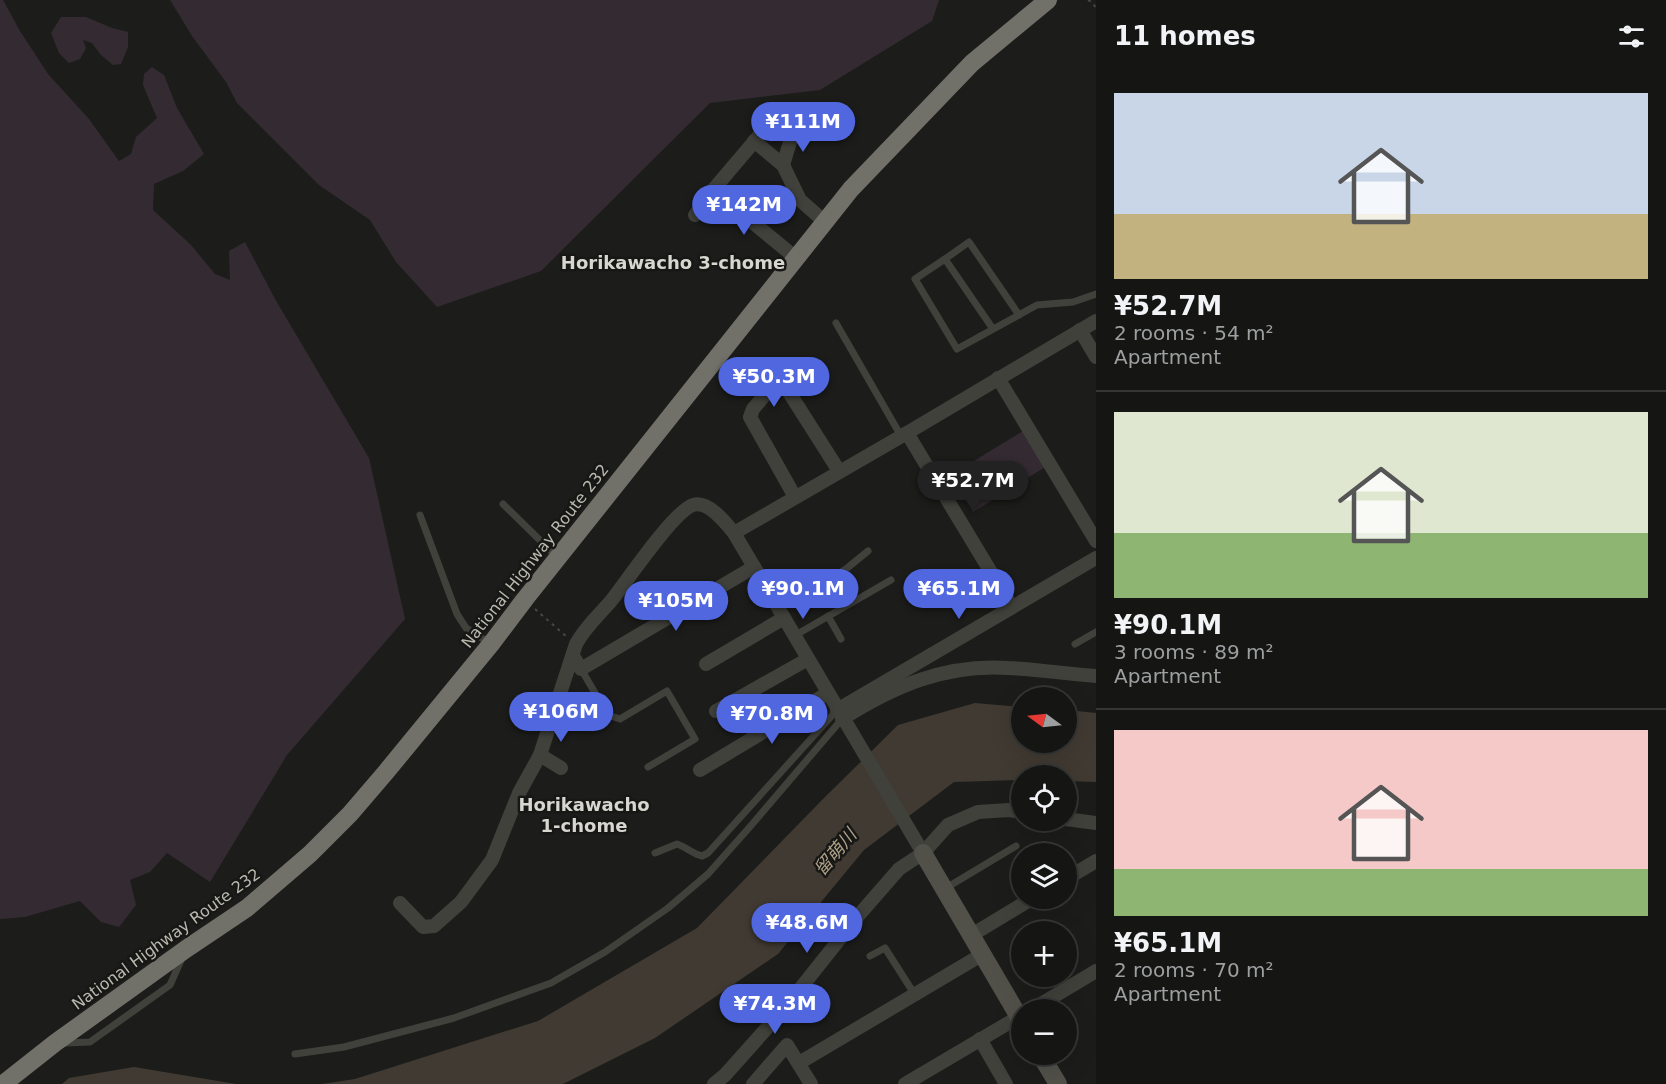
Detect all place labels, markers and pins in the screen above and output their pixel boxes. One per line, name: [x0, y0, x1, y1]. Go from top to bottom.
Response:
pin: ¥111M: [761, 102, 845, 153]
pin: ¥142M: [702, 185, 786, 236]
pin: ¥50.3M: [725, 357, 823, 408]
pin: ¥52.7M: [924, 461, 1022, 512]
pin: ¥90.1M: [754, 569, 852, 620]
pin: ¥65.1M: [910, 569, 1008, 620]
pin: ¥105M: [634, 581, 718, 632]
pin: ¥106M: [519, 692, 603, 743]
pin: ¥70.8M: [723, 694, 821, 745]
pin: ¥48.6M: [758, 903, 856, 954]
pin: ¥74.3M: [726, 984, 824, 1035]

